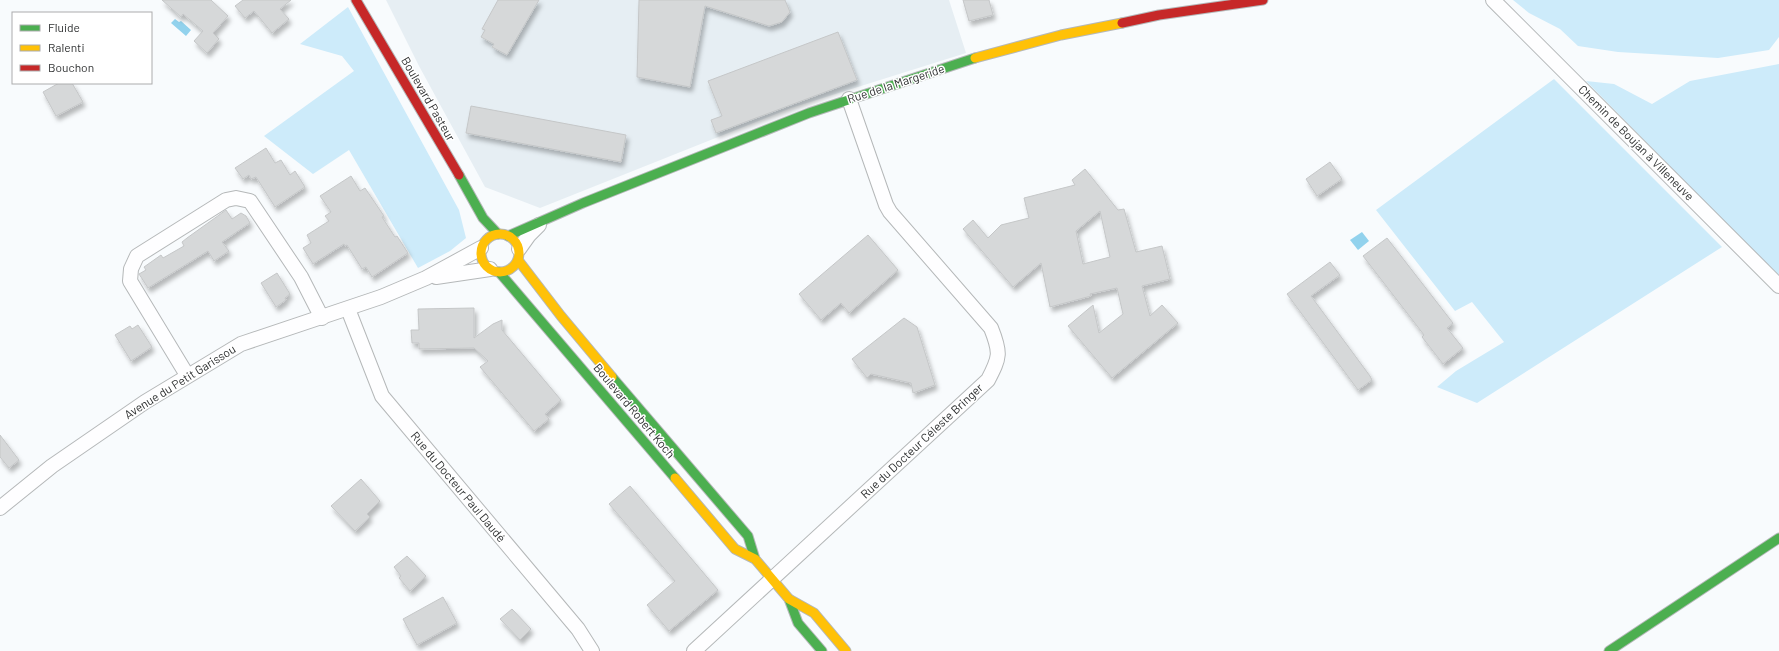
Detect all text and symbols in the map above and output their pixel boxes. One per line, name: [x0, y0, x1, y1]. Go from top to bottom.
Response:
legend: [12, 12, 152, 84]
text: Fluide: [48, 20, 80, 34]
text: Ralenti: [48, 40, 85, 54]
street label: Boulevard Pasteur: [399, 54, 459, 144]
text: Bouchon: [48, 60, 94, 74]
street label: Rue de la Margeride: [845, 61, 946, 105]
street label: Chemin de Boujan à Villeneuve: [1576, 82, 1697, 203]
street label: Avenue du Petit Garissou: [121, 341, 238, 421]
street label: Boulevard Robert Koch: [591, 360, 678, 460]
street label: Rue du Docteur Céleste Bringer: [857, 379, 986, 501]
street label: Rue du Docteur Paul Daudé: [409, 428, 509, 544]

